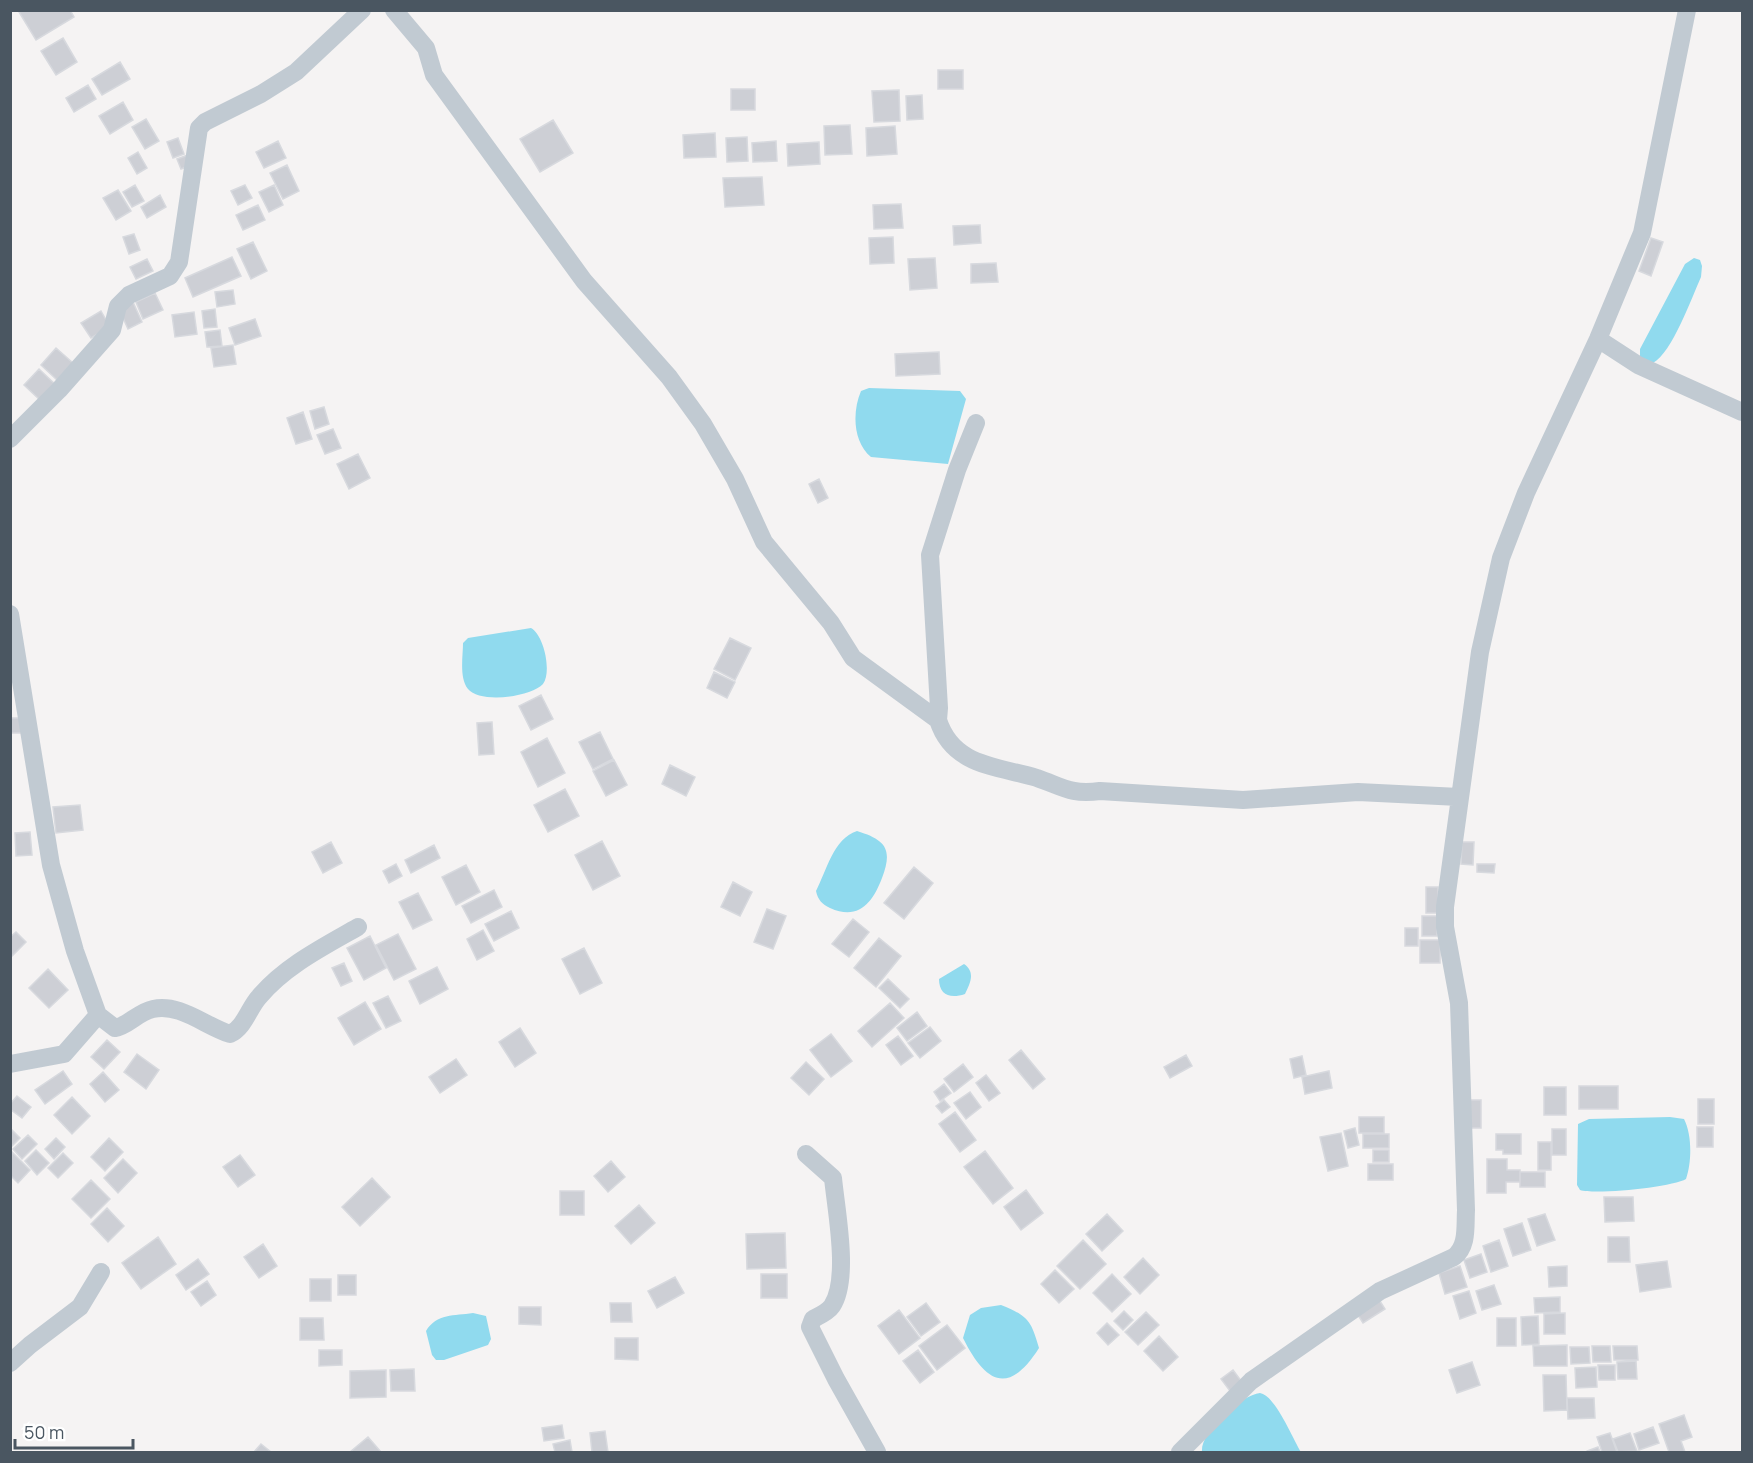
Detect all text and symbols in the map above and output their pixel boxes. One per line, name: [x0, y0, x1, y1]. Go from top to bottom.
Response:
scale bar: [15, 1412, 134, 1450]
text: 50 m: [24, 1420, 64, 1444]

